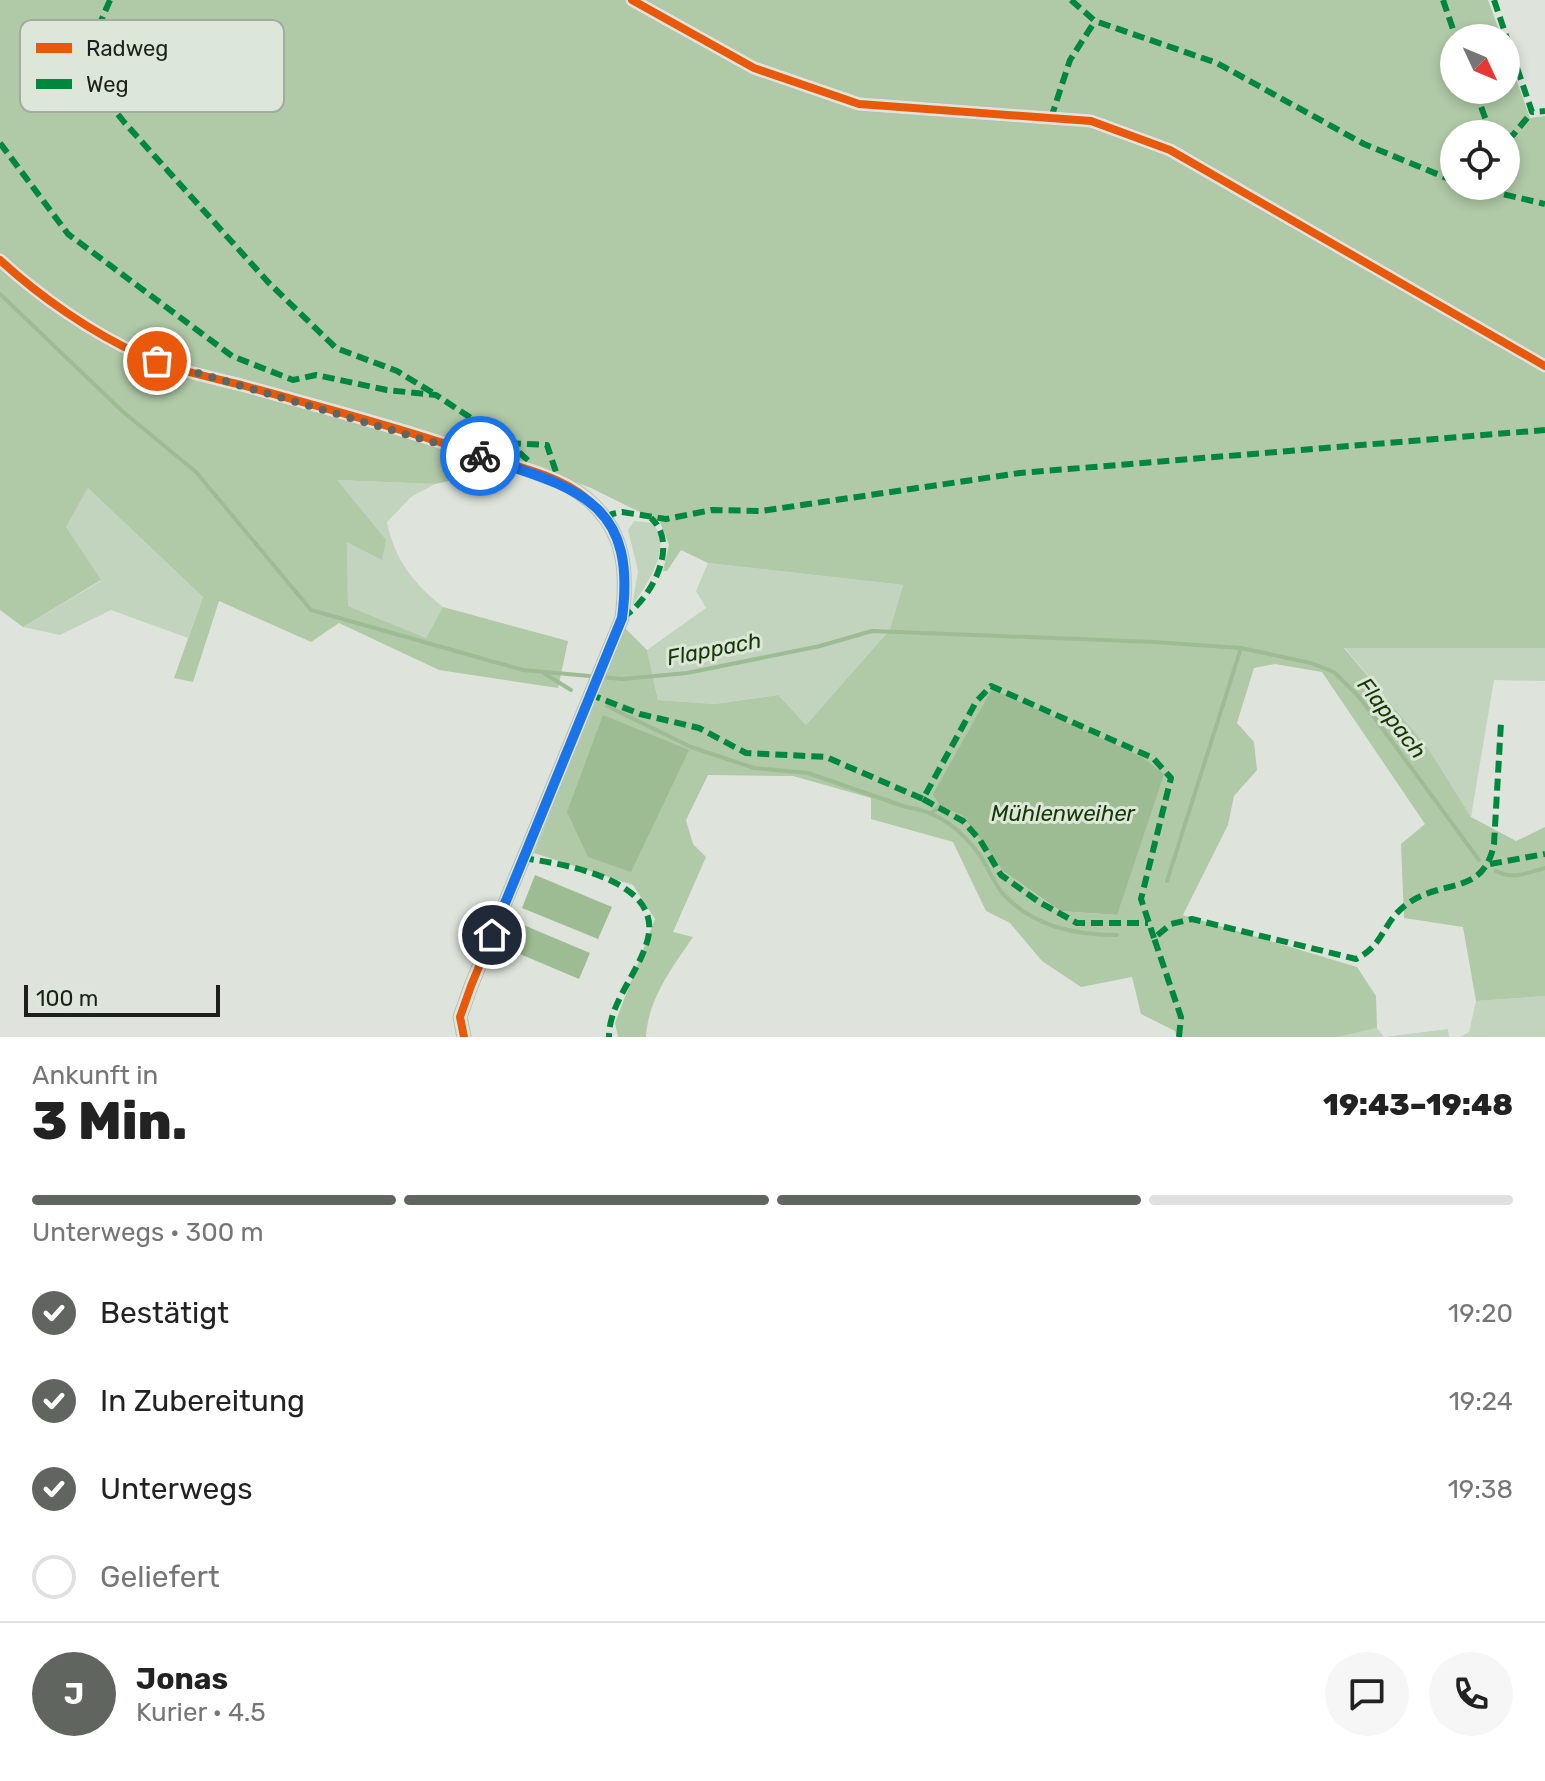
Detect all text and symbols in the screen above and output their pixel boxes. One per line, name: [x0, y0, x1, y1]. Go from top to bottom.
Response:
legend: [20, 20, 284, 112]
north arrow: [1440, 24, 1520, 104]
map controls: [1440, 24, 1520, 200]
text: Radweg: [86, 35, 168, 62]
text: Weg: [86, 71, 129, 98]
button: locate: [1440, 120, 1520, 200]
pin: [123, 327, 191, 395]
icon: bag: [135, 339, 179, 383]
courier: [440, 416, 520, 496]
icon: bike: [458, 434, 502, 478]
water label: Flappach: [664, 627, 764, 671]
water label: Flappach: [1352, 672, 1432, 764]
water label: Mühlenweiher: [991, 800, 1137, 827]
pin: [458, 901, 526, 969]
icon: home: [470, 913, 514, 957]
scale bar: [24, 981, 220, 1017]
text: 100 m: [36, 985, 98, 1012]
text: Ankunft in: [32, 1060, 158, 1091]
text: 19:43–19:48: [1323, 1087, 1513, 1123]
text: 3 Min.: [32, 1090, 187, 1152]
text: Unterwegs · 300 m: [32, 1217, 264, 1248]
icon: check: [32, 1291, 76, 1335]
text: Bestätigt: [100, 1295, 229, 1331]
text: 19:20: [1448, 1298, 1513, 1329]
icon: check: [32, 1379, 76, 1423]
text: In Zubereitung: [100, 1383, 305, 1419]
text: 19:24: [1449, 1386, 1513, 1417]
icon: check: [32, 1467, 76, 1511]
text: Unterwegs: [100, 1471, 253, 1507]
text: 19:38: [1448, 1474, 1513, 1505]
text: Geliefert: [100, 1559, 220, 1595]
button: chat: [1325, 1652, 1409, 1736]
button: phone: [1429, 1652, 1513, 1736]
text: Jonas: [136, 1661, 228, 1697]
text: J: [64, 1676, 84, 1712]
text: Kurier · 4.5: [136, 1697, 266, 1728]

